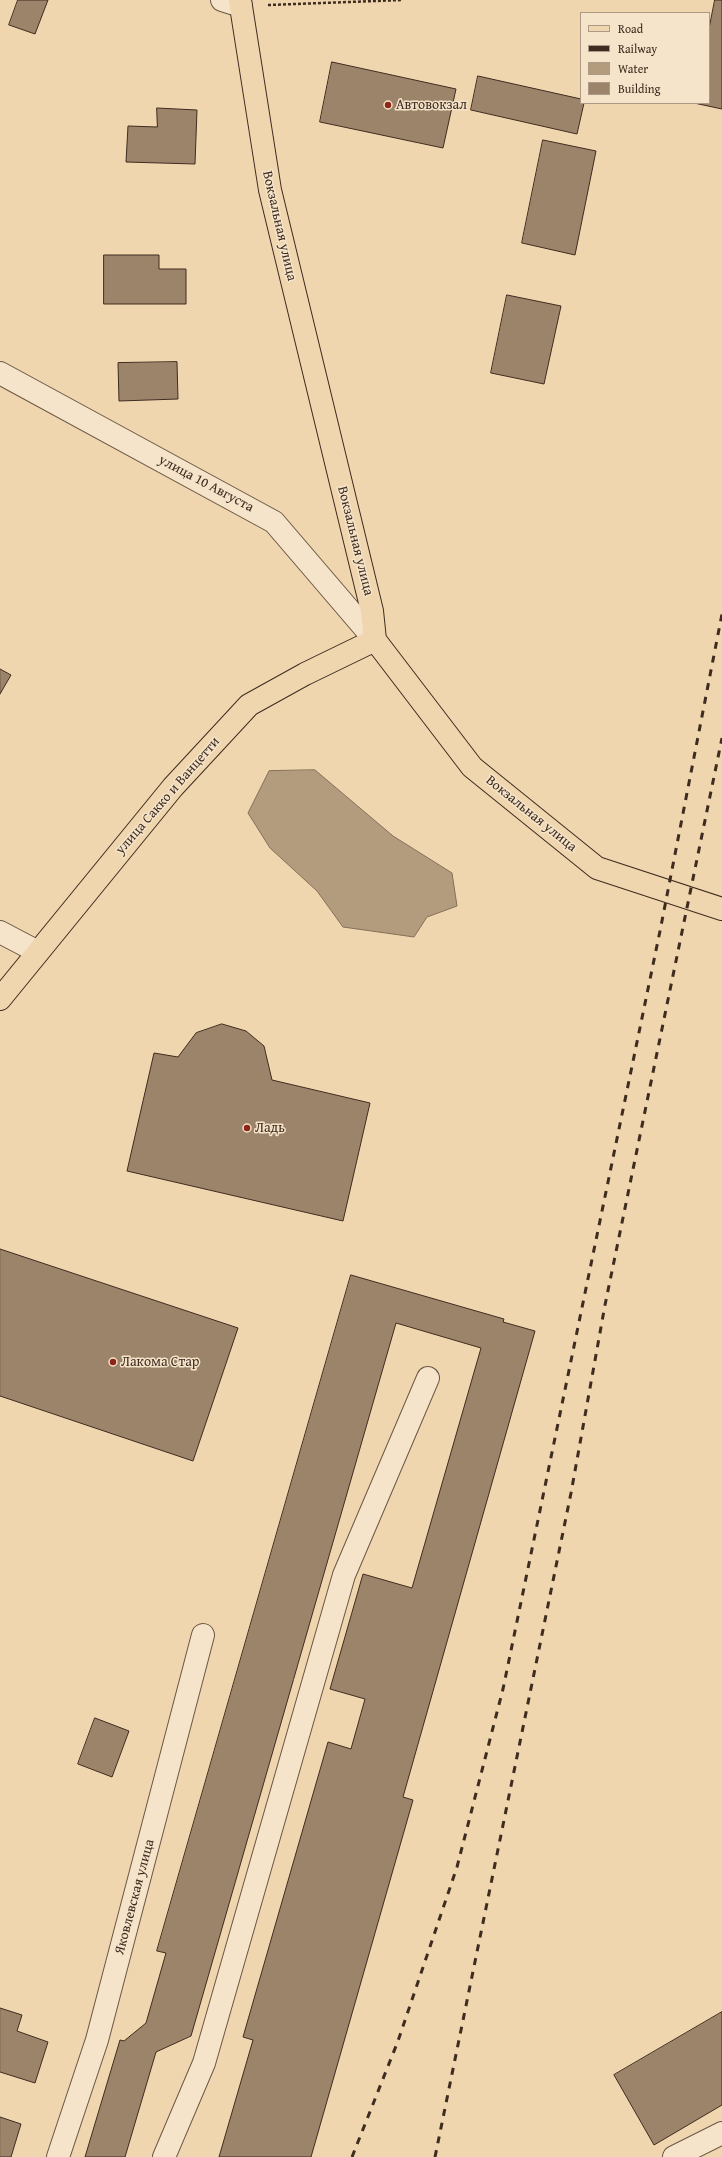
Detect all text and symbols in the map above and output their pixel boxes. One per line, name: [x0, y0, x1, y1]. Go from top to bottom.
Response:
legend: [580, 12, 710, 104]
text: Road: [618, 20, 643, 37]
text: Railway: [618, 40, 657, 57]
text: Water: [618, 60, 648, 77]
text: Building: [618, 80, 661, 97]
place label: Автовокзал: [396, 97, 467, 113]
marker: Автовокзал: [383, 100, 393, 110]
street label: Вокзальная улица: [258, 169, 300, 283]
street label: улица 10 Августа: [156, 452, 256, 516]
street label: Вокзальная улица: [333, 485, 377, 597]
street label: улица Сакко и Ванцетти: [112, 734, 224, 858]
street label: Вокзальная улица: [482, 772, 580, 856]
place label: Ладь: [255, 1120, 285, 1136]
marker: Ладь: [242, 1123, 252, 1133]
place label: Лакома Стар: [121, 1354, 199, 1370]
marker: Лакома Стар: [108, 1357, 118, 1367]
street label: Яковлевская улица: [112, 1837, 158, 1957]

